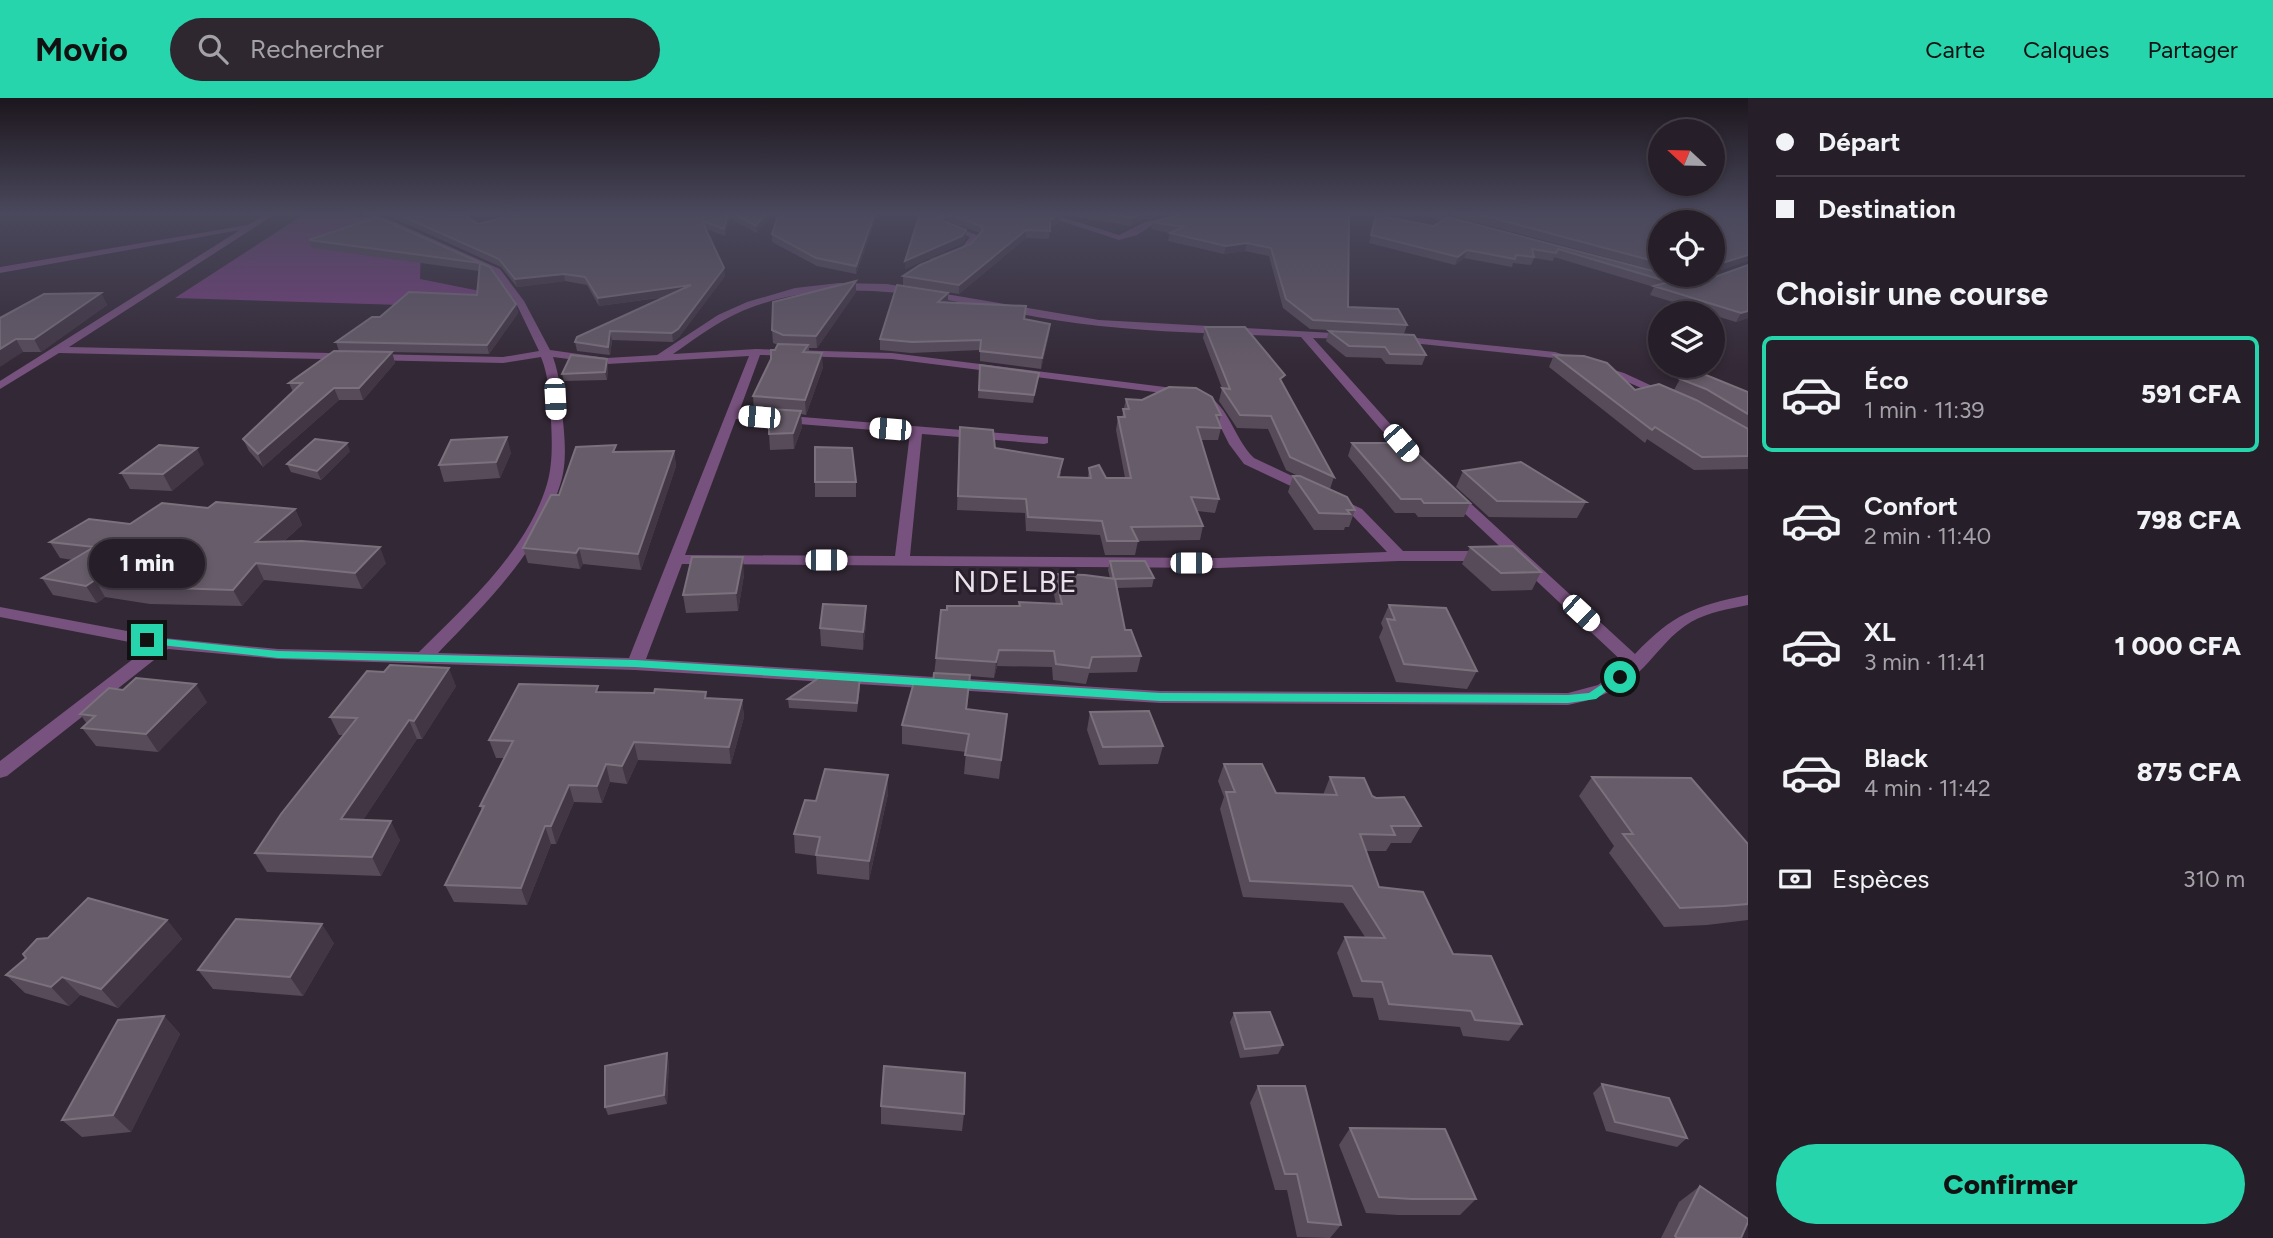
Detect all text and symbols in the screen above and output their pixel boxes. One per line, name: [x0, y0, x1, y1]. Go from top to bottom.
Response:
search box: [170, 18, 660, 81]
text: Movio: [35, 30, 128, 69]
icon: search: [194, 30, 232, 68]
text: Rechercher: [250, 33, 384, 65]
text: Carte: [1925, 35, 1985, 64]
text: Calques: [2023, 35, 2109, 64]
text: Partager: [2147, 35, 2238, 64]
north arrow: [1648, 119, 1726, 196]
map controls: [1648, 119, 1725, 378]
text: Départ: [1818, 126, 1900, 158]
text: Destination: [1818, 193, 1956, 225]
button: locate: [1648, 210, 1725, 287]
text: Choisir une course: [1776, 275, 2048, 313]
button: layers: [1648, 301, 1725, 378]
icon: car: [1780, 363, 1843, 426]
text: Éco: [1864, 364, 1909, 396]
car: [544, 377, 567, 421]
text: 591 CFA: [2141, 378, 2241, 410]
text: 1 min · 11:39: [1864, 396, 1984, 424]
car: [738, 405, 781, 429]
car: [869, 417, 912, 441]
car: [1380, 420, 1423, 466]
icon: car: [1780, 489, 1843, 552]
text: Confort: [1864, 490, 1958, 522]
text: 798 CFA: [2137, 504, 2241, 536]
text: 2 min · 11:40: [1864, 522, 1991, 550]
callout: 1 min: [89, 538, 205, 588]
text: 1 min: [120, 549, 174, 577]
car: [806, 550, 848, 571]
car: [1171, 553, 1213, 574]
district label: NDELBE: [953, 563, 1079, 600]
car: [1559, 591, 1604, 635]
icon: car: [1780, 615, 1843, 678]
text: XL: [1864, 616, 1896, 648]
route end: [131, 624, 163, 656]
text: 1 000 CFA: [2114, 630, 2241, 662]
text: 3 min · 11:41: [1864, 648, 1986, 676]
route start: [1604, 661, 1636, 693]
icon: car: [1780, 741, 1843, 804]
text: Black: [1864, 742, 1928, 774]
text: 875 CFA: [2137, 756, 2241, 788]
text: 4 min · 11:42: [1864, 774, 1991, 802]
icon: cash: [1776, 860, 1814, 898]
text: Espèces: [1832, 863, 1929, 895]
text: 310 m: [2183, 865, 2245, 893]
button: Confirmer: [1776, 1144, 2245, 1224]

